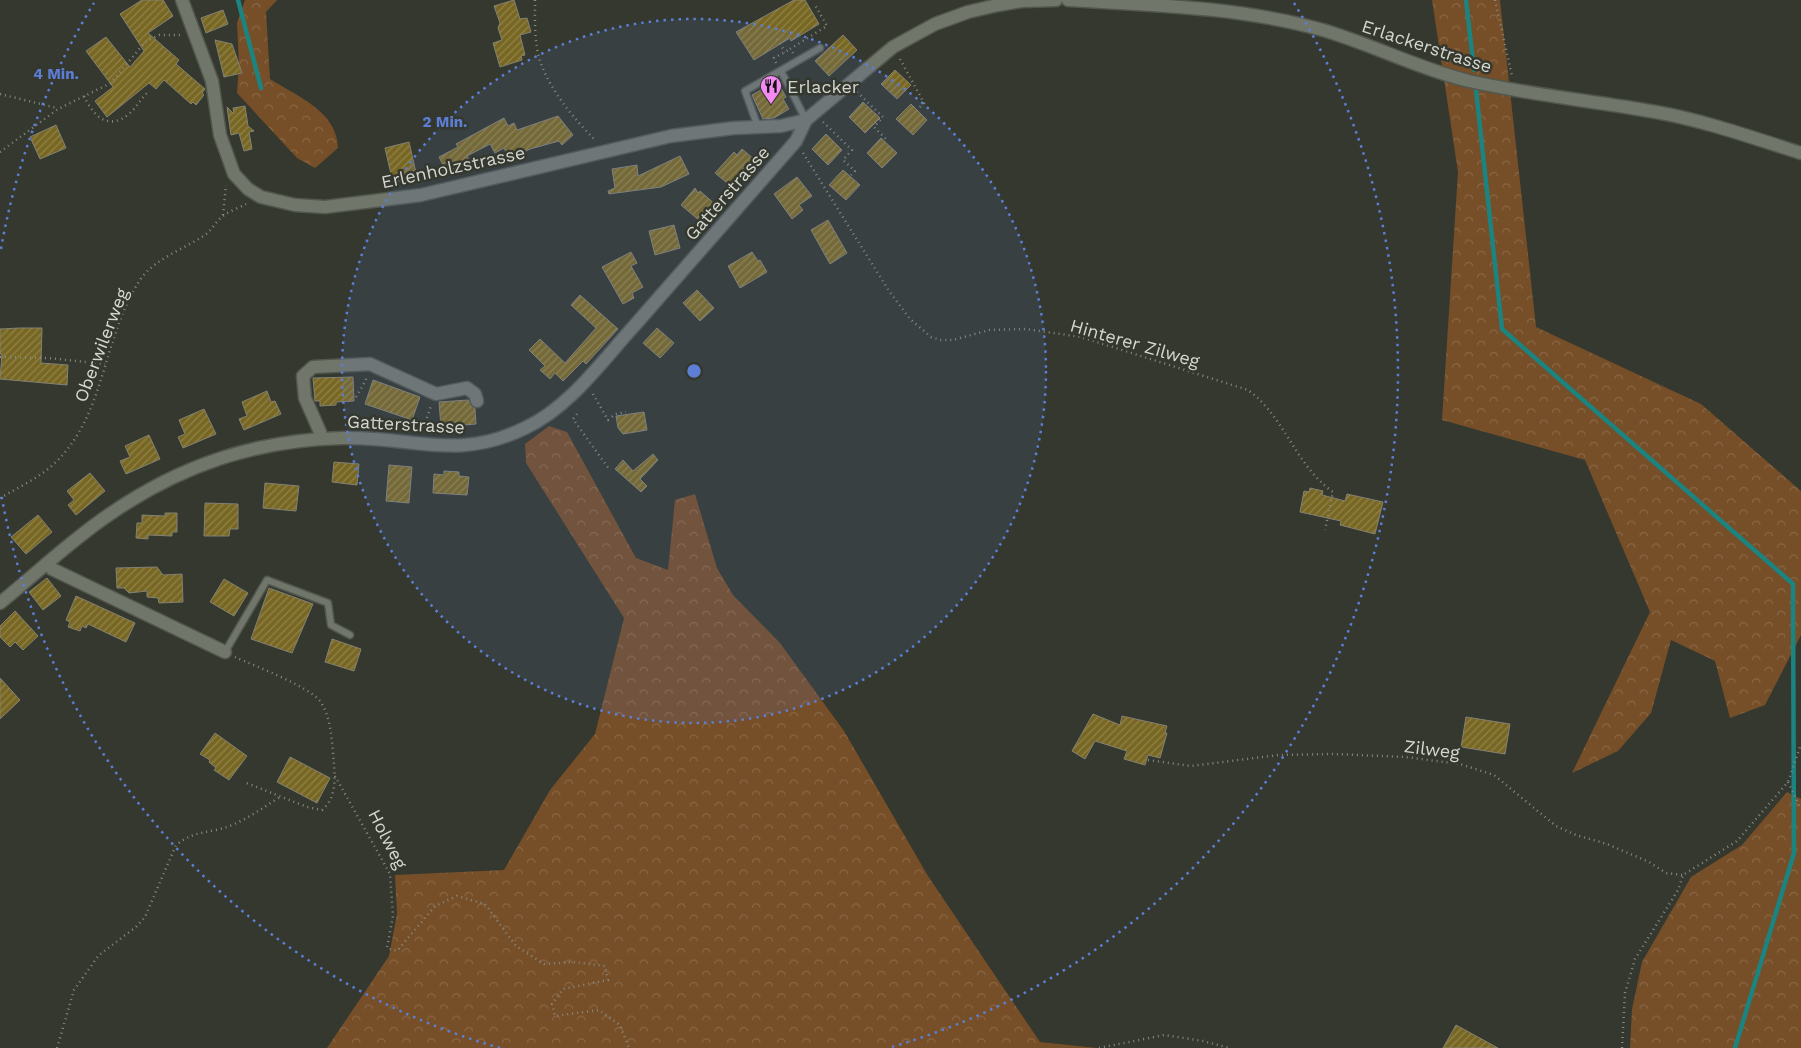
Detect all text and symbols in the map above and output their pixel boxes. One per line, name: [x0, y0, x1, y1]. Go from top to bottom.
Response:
street label: Erlackerstrasse: [1359, 15, 1495, 77]
text: 4 Min.: [33, 65, 79, 83]
restaurant icon: Erlacker: [759, 74, 783, 105]
place label: Erlacker: [787, 76, 859, 97]
text: 2 Min.: [423, 113, 467, 131]
street label: Erlenholzstrasse: [379, 141, 527, 193]
street label: Gatterstrasse: [680, 142, 774, 244]
street label: Oberwilerweg: [70, 285, 132, 405]
street label: Hinterer Zilweg: [1068, 315, 1202, 372]
centre of rings: [685, 362, 703, 380]
street label: Gatterstrasse: [347, 410, 465, 438]
street label: Zilweg: [1403, 735, 1462, 763]
street label: Holweg: [364, 806, 412, 873]

